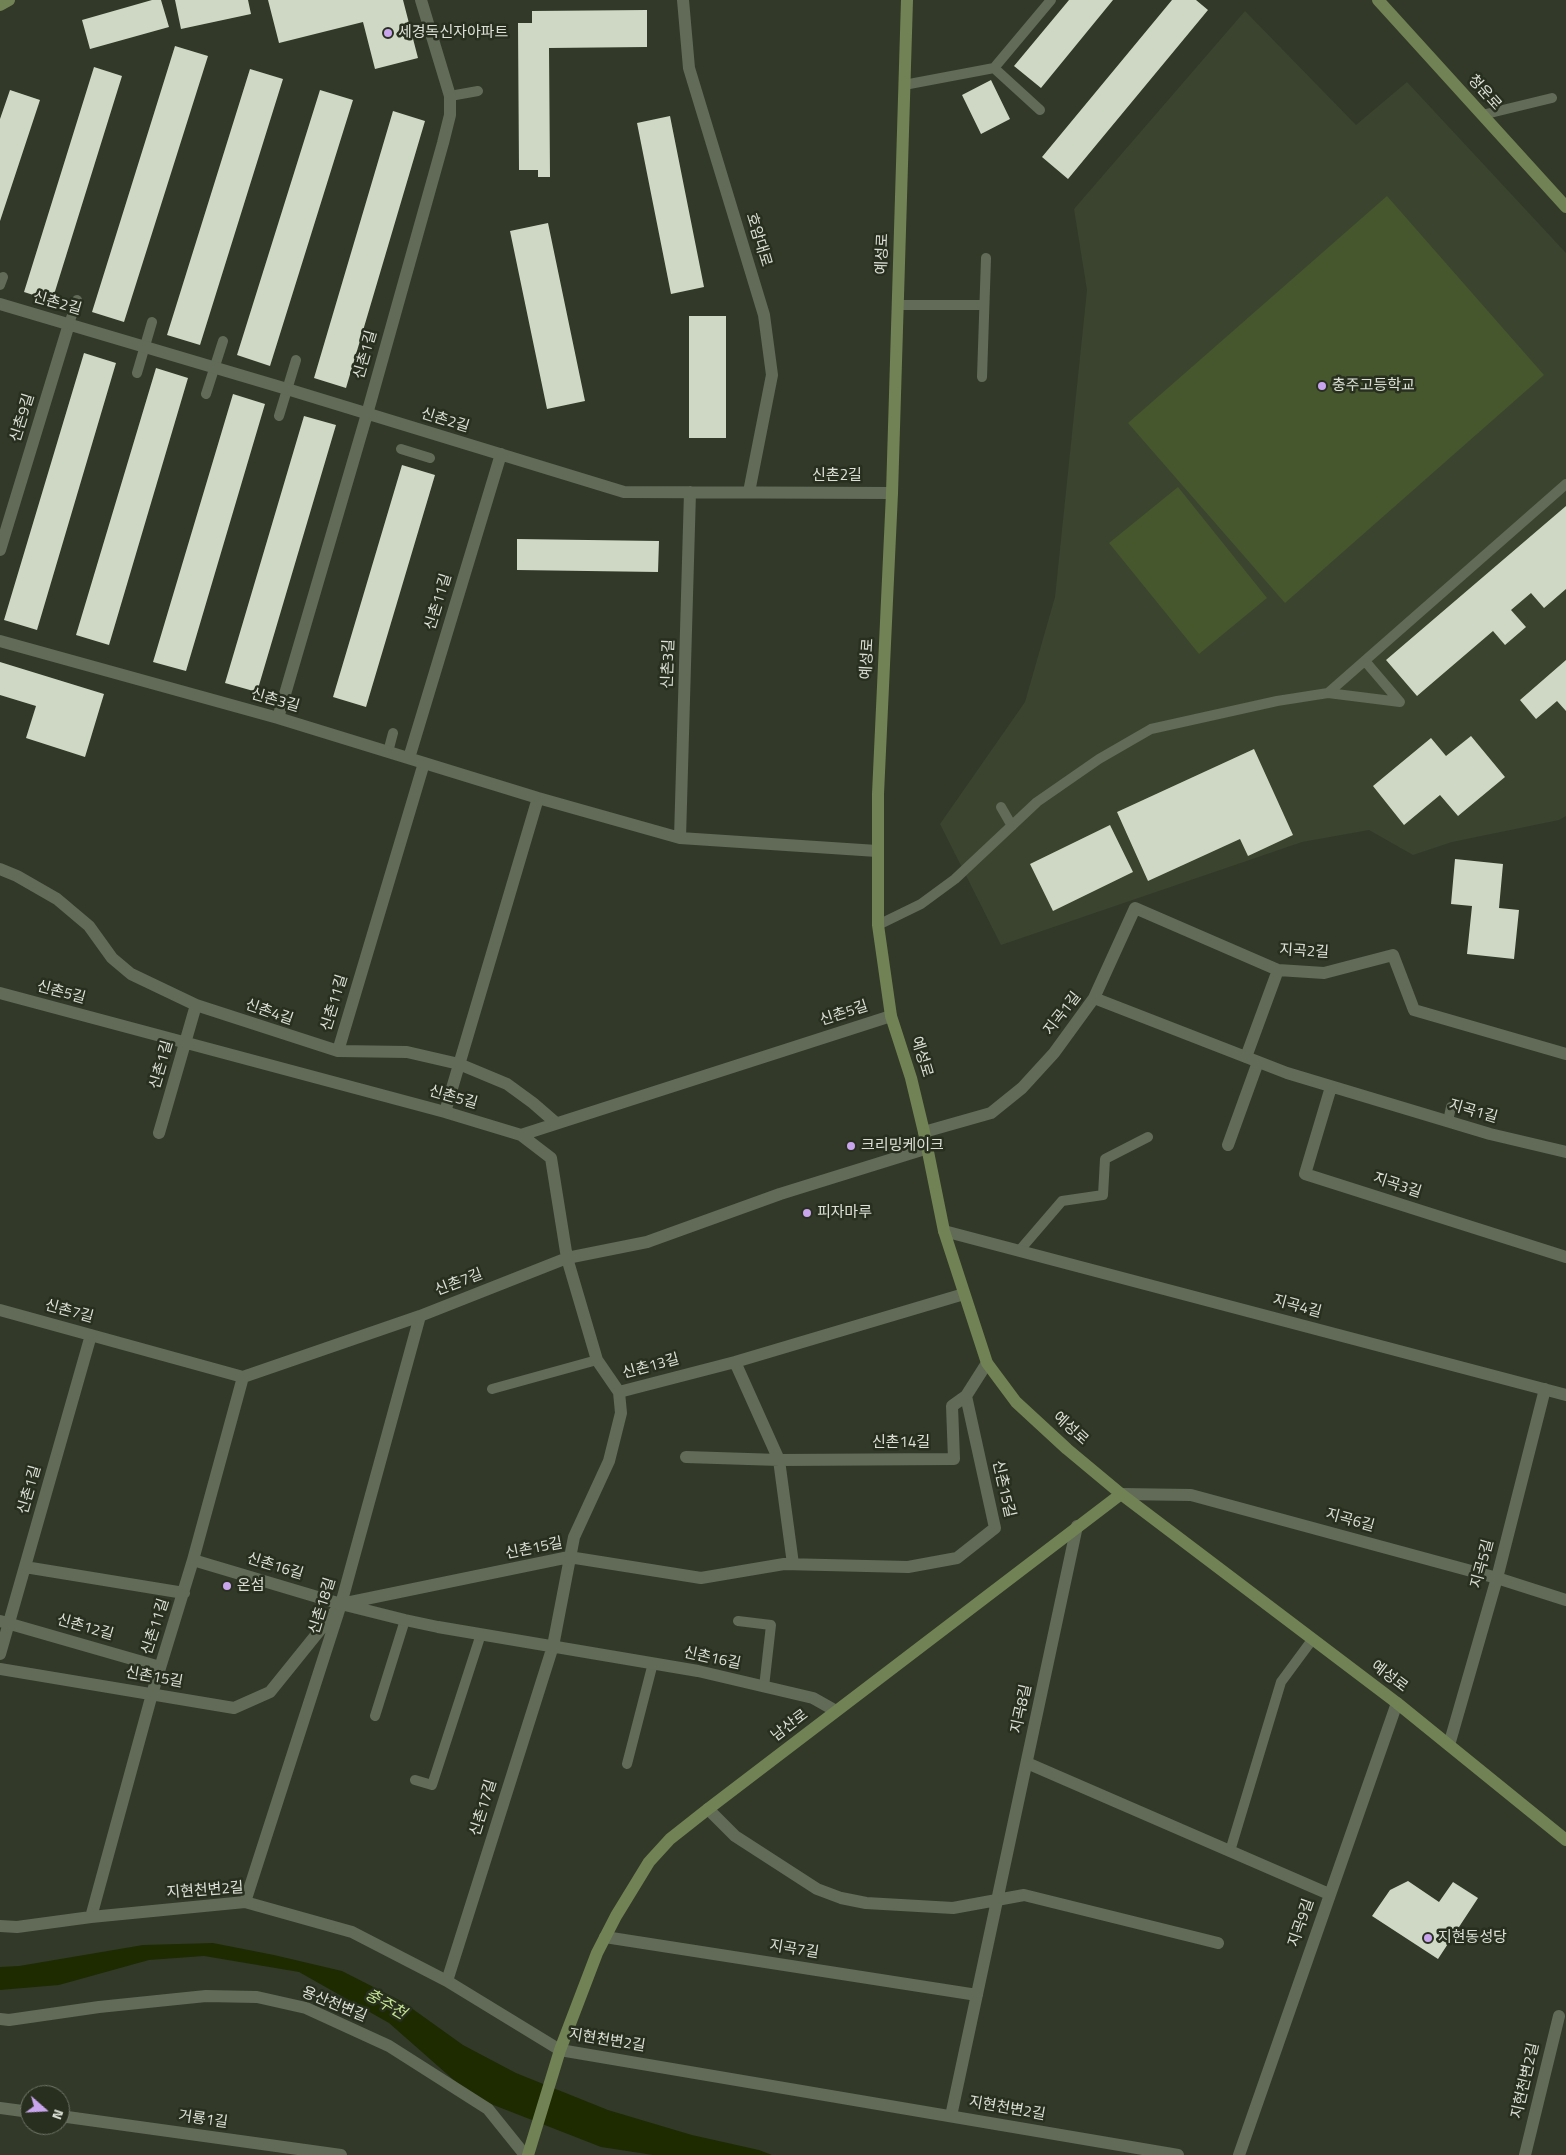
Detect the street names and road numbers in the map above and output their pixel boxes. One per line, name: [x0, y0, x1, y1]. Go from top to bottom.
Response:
street label: 청운로: [1463, 72, 1505, 114]
street label: 호암대로: [741, 211, 775, 269]
street label: 예성로: [873, 233, 893, 275]
street label: 신촌2길: [31, 288, 83, 320]
street label: 신촌1길: [350, 329, 382, 381]
street label: 신촌9길: [7, 392, 39, 444]
street label: 신촌2길: [419, 405, 471, 437]
street label: 신촌2길: [812, 467, 862, 485]
street label: 신촌11길: [422, 572, 456, 632]
street label: 예성로: [858, 638, 878, 680]
street label: 신촌3길: [659, 639, 679, 689]
street label: 신촌3길: [249, 685, 301, 717]
street label: 지곡2길: [1279, 942, 1329, 962]
street label: 신촌11길: [318, 973, 352, 1033]
street label: 신촌5길: [35, 978, 87, 1008]
street label: 지곡1길: [1041, 989, 1085, 1039]
street label: 신촌4길: [243, 996, 295, 1030]
street label: 신촌5길: [818, 998, 870, 1030]
street label: 예성로: [906, 1035, 936, 1079]
street label: 신촌1길: [146, 1039, 178, 1091]
street label: 신촌5길: [427, 1082, 479, 1114]
street label: 지곡1길: [1447, 1096, 1499, 1128]
street label: 지곡3길: [1371, 1170, 1423, 1202]
street label: 신촌7길: [433, 1266, 485, 1300]
street label: 지곡4길: [1271, 1292, 1323, 1322]
street label: 신촌7길: [43, 1297, 95, 1327]
street label: 신촌13길: [621, 1351, 681, 1383]
street label: 예성로: [1049, 1408, 1091, 1450]
street label: 신촌14길: [872, 1434, 930, 1452]
street label: 신촌15길: [988, 1459, 1018, 1519]
street label: 신촌1길: [14, 1464, 46, 1516]
street label: 지곡6길: [1324, 1506, 1376, 1536]
street label: 신촌15길: [504, 1535, 564, 1563]
street label: 지곡5길: [1468, 1538, 1498, 1590]
street label: 신촌16길: [245, 1550, 305, 1584]
street label: 신촌18길: [306, 1576, 340, 1636]
street label: 신촌11길: [138, 1597, 174, 1657]
street label: 신촌12길: [55, 1611, 115, 1645]
street label: 신촌16길: [682, 1644, 742, 1674]
street label: 예성로: [1367, 1657, 1411, 1697]
street label: 신촌15길: [124, 1664, 184, 1692]
street label: 지곡8길: [1008, 1683, 1036, 1735]
street label: 남산로: [768, 1706, 812, 1746]
street label: 신촌17길: [467, 1778, 501, 1838]
street label: 지현천변2길: [166, 1879, 244, 1903]
street label: 지곡9길: [1285, 1897, 1319, 1949]
street label: 지곡7길: [768, 1937, 820, 1963]
street label: 용산천변길: [299, 1984, 369, 2026]
street label: 지현천변2길: [567, 2026, 647, 2056]
street label: 지현천변2길: [1509, 2041, 1543, 2121]
street label: 지현천변2길: [967, 2093, 1047, 2125]
street label: 거룡1길: [177, 2108, 229, 2132]

